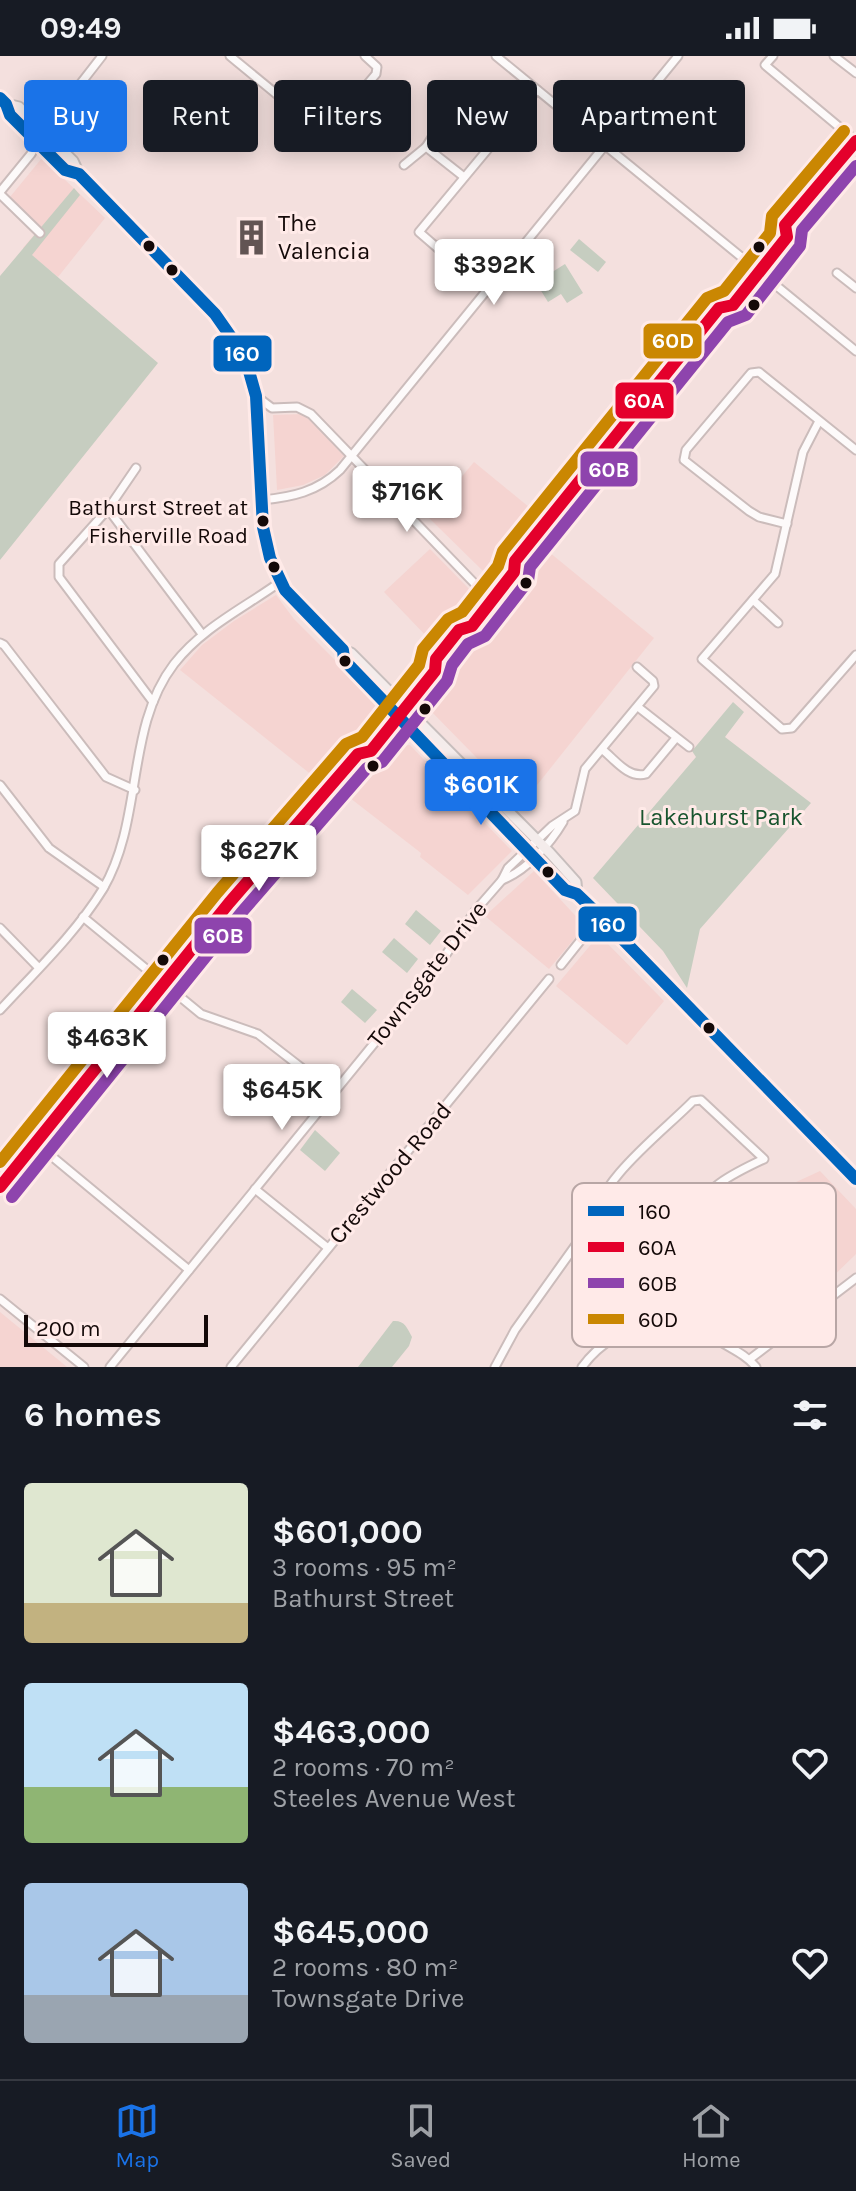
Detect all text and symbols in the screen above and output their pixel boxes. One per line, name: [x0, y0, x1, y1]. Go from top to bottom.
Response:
text: 09:49: [40, 10, 122, 46]
chip: Buy: [24, 80, 127, 152]
chip: Rent: [143, 80, 258, 152]
chip: Filters: [274, 80, 411, 152]
chip: New: [427, 80, 537, 152]
chip: Apartment: [553, 80, 745, 152]
place label: The Valencia: [278, 209, 370, 265]
building icon: The Valencia: [233, 218, 271, 256]
unlabelled marker: [141, 238, 157, 254]
pin: $392K: [438, 239, 550, 307]
unlabelled marker: [751, 239, 767, 255]
text: $392K: [453, 249, 535, 280]
unlabelled marker: [164, 262, 180, 278]
unlabelled marker: [746, 297, 762, 313]
line badge: 60D: [642, 322, 703, 360]
text: 60D: [652, 328, 694, 354]
line badge: 160: [212, 334, 273, 373]
text: 160: [224, 341, 260, 367]
line badge: 60A: [614, 381, 675, 420]
text: 60A: [623, 388, 665, 414]
line badge: 60B: [579, 450, 639, 488]
text: 60B: [588, 457, 630, 483]
pin: $716K: [351, 466, 463, 534]
text: $716K: [371, 476, 443, 507]
place label: Bathurst Street at Fisherville Road: [68, 495, 248, 549]
marker: Bathurst Street at Fisherville Road: [255, 513, 271, 529]
unlabelled marker: [266, 559, 282, 575]
unlabelled marker: [518, 575, 534, 591]
unlabelled marker: [337, 653, 353, 669]
unlabelled marker: [417, 701, 433, 717]
unlabelled marker: [365, 758, 381, 774]
pin: $601K: [425, 759, 537, 827]
text: $601K: [443, 769, 519, 800]
park label: Lakehurst Park: [639, 803, 803, 831]
pin: $627K: [203, 825, 315, 893]
text: $627K: [219, 835, 299, 866]
unlabelled marker: [540, 864, 556, 880]
street label: Townsgate Drive: [361, 895, 493, 1053]
line badge: 160: [577, 905, 638, 943]
text: 160: [590, 912, 626, 938]
line badge: 60B: [193, 916, 253, 955]
text: 60B: [202, 923, 244, 949]
unlabelled marker: [155, 952, 171, 968]
pin: $463K: [51, 1012, 163, 1080]
unlabelled marker: [701, 1020, 717, 1036]
text: $463K: [66, 1022, 148, 1053]
pin: $645K: [226, 1064, 338, 1132]
text: $645K: [241, 1074, 323, 1105]
street label: Crestwood Road: [323, 1097, 457, 1249]
legend: [572, 1183, 836, 1347]
text: 160: [638, 1199, 671, 1225]
text: 60A: [638, 1235, 677, 1261]
text: 60B: [638, 1271, 677, 1297]
text: 60D: [638, 1307, 678, 1333]
scale bar: [24, 1311, 208, 1347]
text: 200 m: [36, 1316, 101, 1342]
icon: filters: [788, 1393, 832, 1437]
text: 6 homes: [24, 1395, 162, 1435]
text: $601,000: [272, 1512, 423, 1552]
icon: home: [88, 1515, 184, 1611]
icon: heart: [788, 1541, 832, 1585]
text: 3 rooms · 95 m²: [272, 1552, 457, 1583]
text: Bathurst Street: [272, 1583, 454, 1614]
text: $463,000: [272, 1712, 431, 1752]
icon: home: [88, 1715, 184, 1811]
icon: heart: [788, 1741, 832, 1785]
text: 2 rooms · 70 m²: [272, 1752, 455, 1783]
text: Steeles Avenue West: [272, 1783, 516, 1814]
text: $645,000: [272, 1912, 429, 1952]
icon: home: [88, 1915, 184, 2011]
icon: heart: [788, 1941, 832, 1985]
text: 2 rooms · 80 m²: [272, 1952, 458, 1983]
text: Townsgate Drive: [272, 1983, 464, 2014]
tab: Map: [115, 2099, 159, 2173]
tab: Saved: [390, 2099, 451, 2173]
tab: Home: [682, 2099, 741, 2173]

